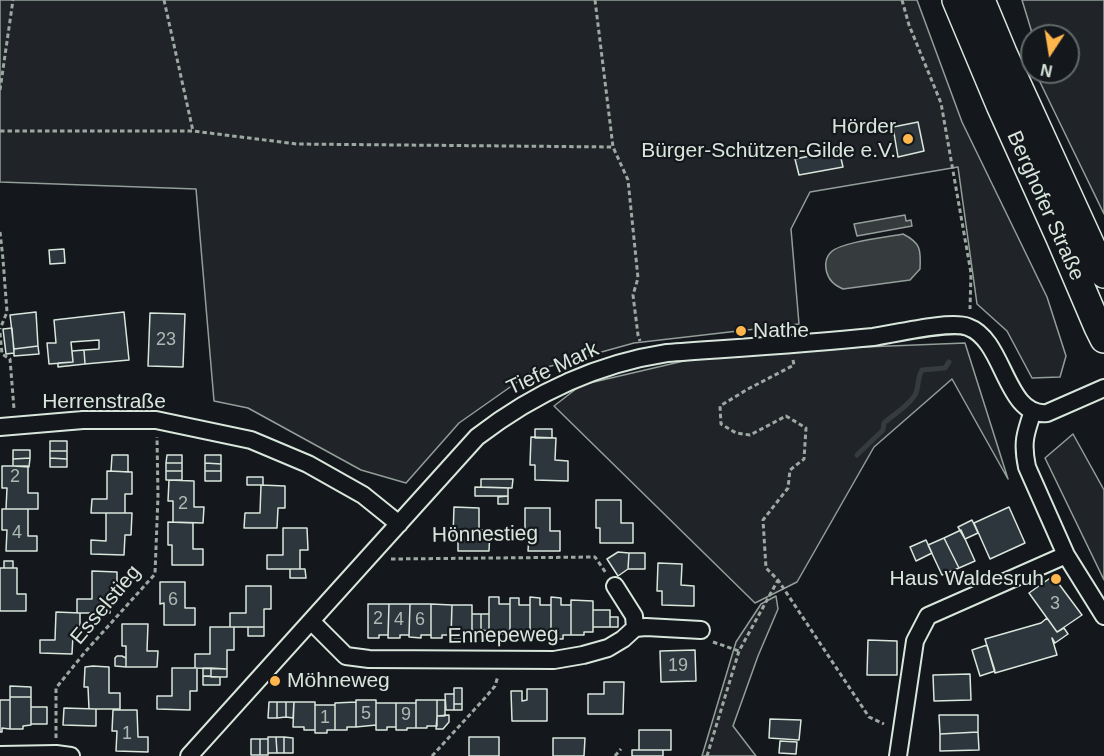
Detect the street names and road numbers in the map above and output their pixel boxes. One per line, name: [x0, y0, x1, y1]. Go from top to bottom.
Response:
street label: Berghofer Straße: [1001, 127, 1089, 285]
street label: Tiefe Mark: [503, 337, 603, 401]
street label: Herrenstraße: [42, 389, 166, 415]
street label: Hönnestieg: [432, 521, 538, 549]
street label: Esselstieg: [66, 560, 146, 650]
street label: Ennepeweg: [447, 622, 559, 650]

